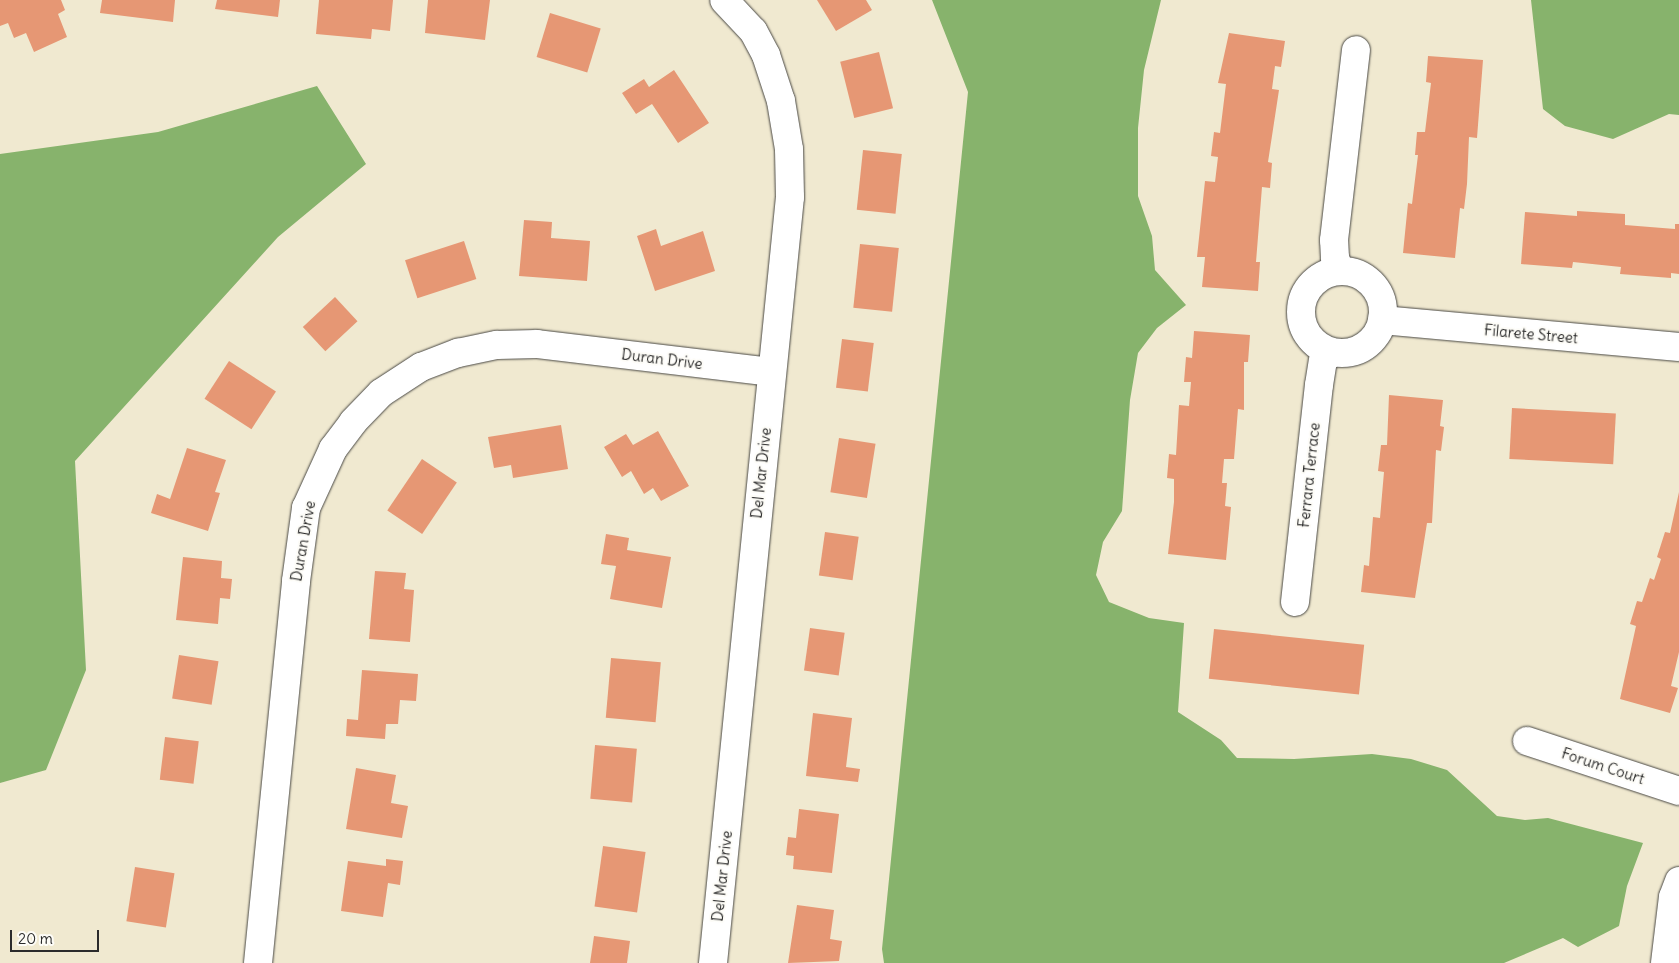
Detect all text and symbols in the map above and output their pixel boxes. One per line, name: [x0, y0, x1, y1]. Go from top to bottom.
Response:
street label: Filarete Street: [1483, 321, 1579, 347]
street label: Duran Drive: [620, 345, 704, 373]
street label: Ferrara Terrace: [1295, 422, 1323, 528]
street label: Del Mar Drive: [747, 427, 775, 519]
street label: Duran Drive: [287, 499, 319, 583]
street label: Forum Court: [1559, 744, 1647, 788]
street label: Del Mar Drive: [708, 830, 736, 922]
scale bar: [12, 920, 101, 952]
text: 20 m: [18, 929, 53, 948]

